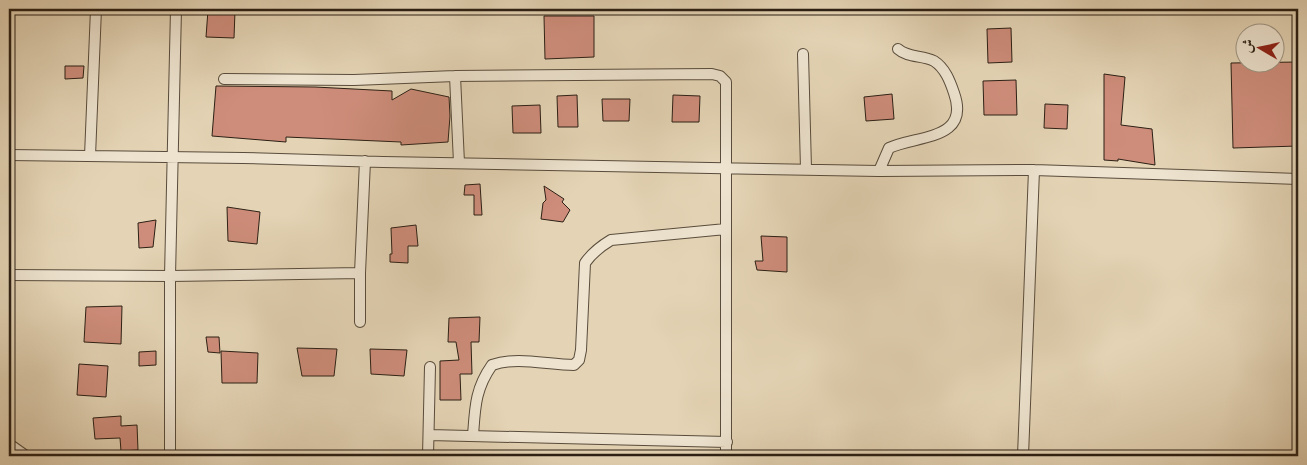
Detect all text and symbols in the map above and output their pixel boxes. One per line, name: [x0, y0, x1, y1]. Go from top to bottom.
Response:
north arrow: [1234, 22, 1284, 72]
text: ش: [1238, 38, 1260, 55]

